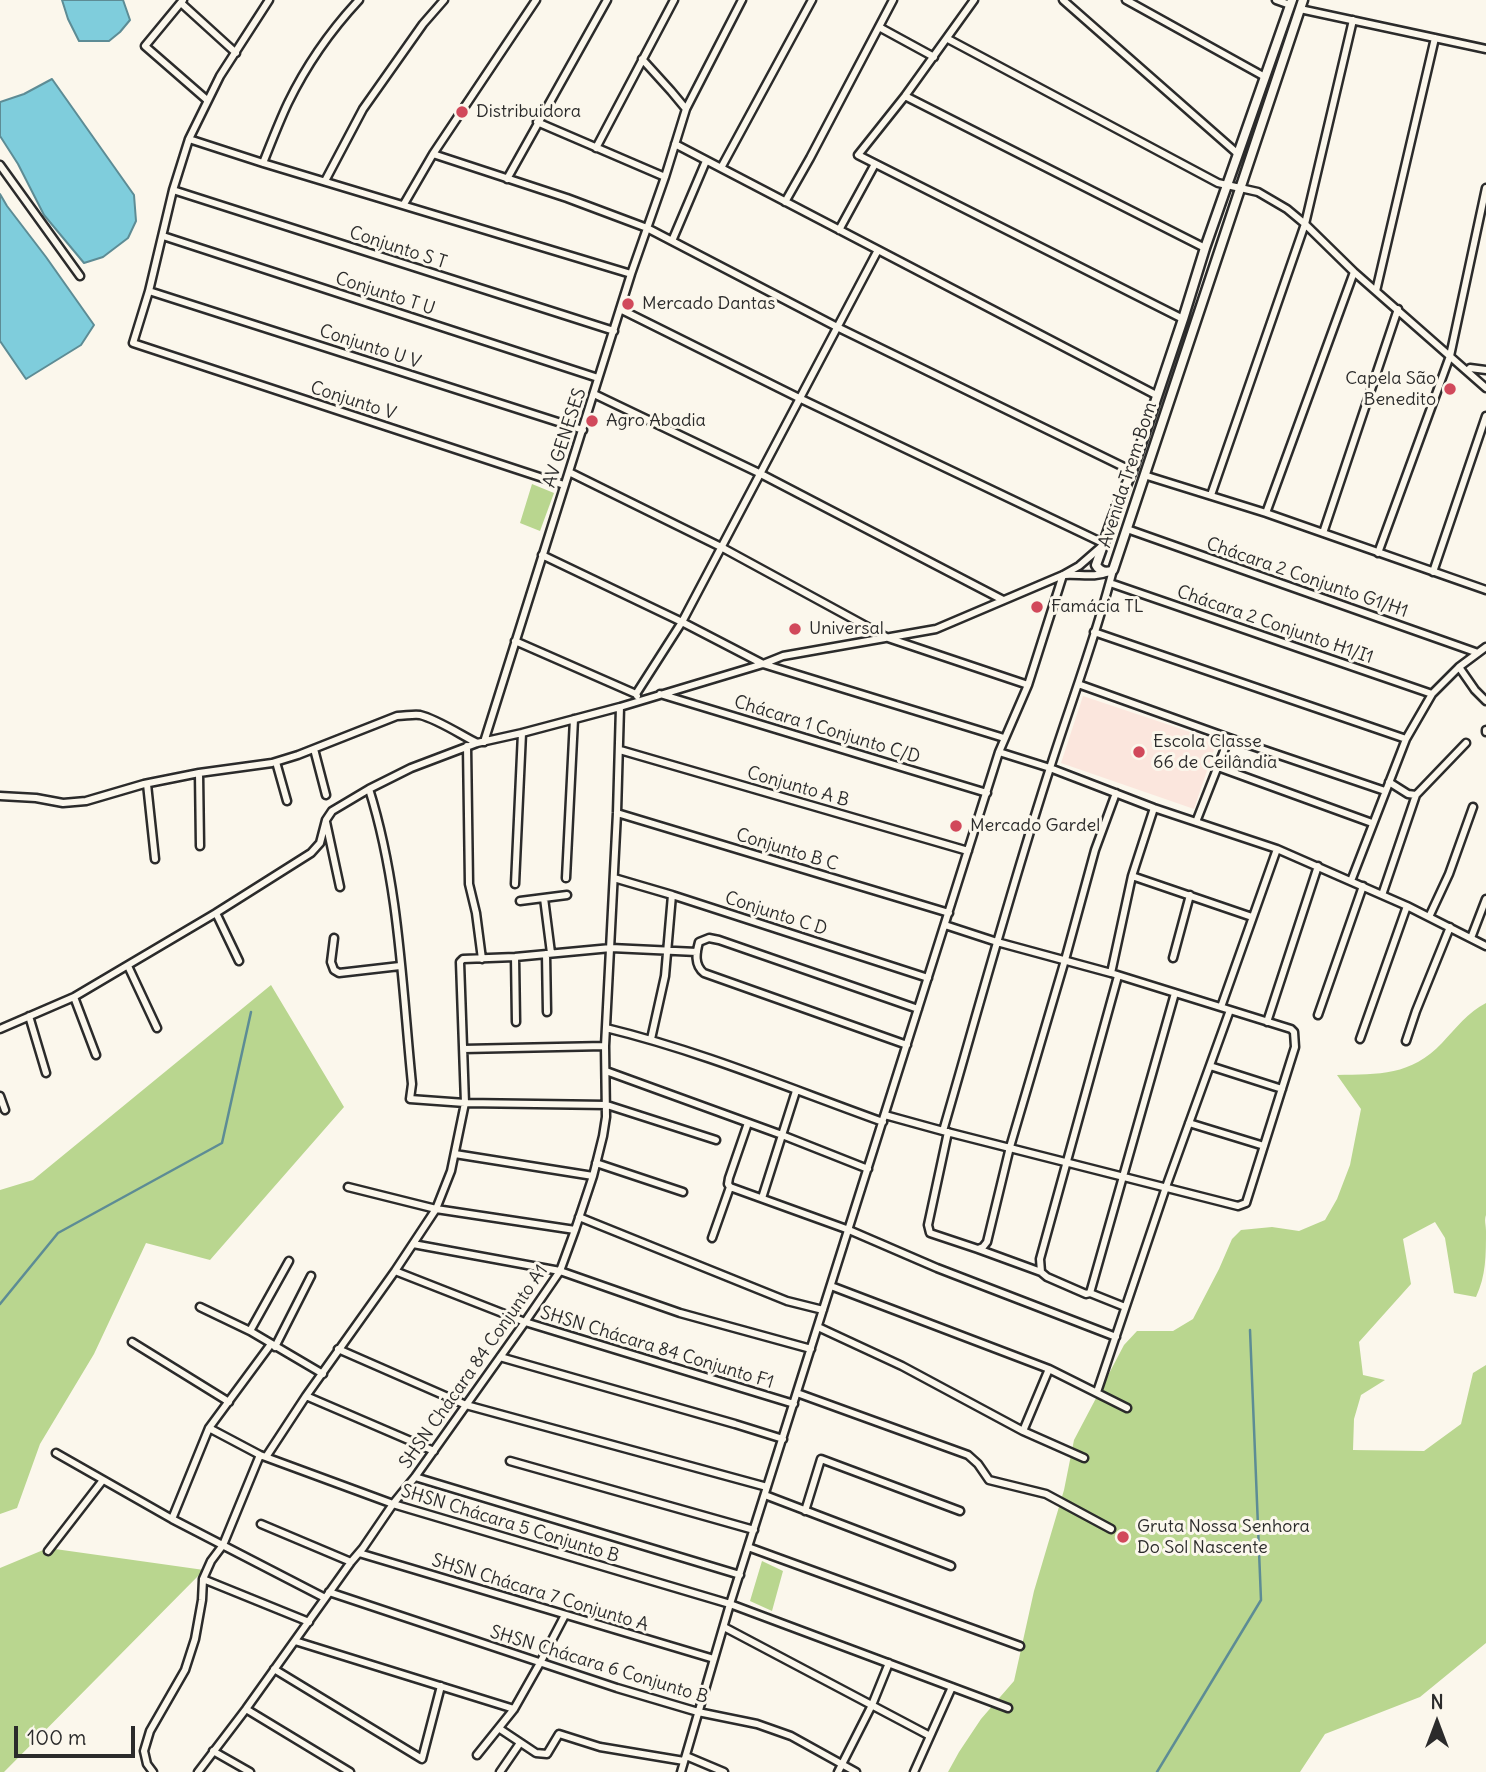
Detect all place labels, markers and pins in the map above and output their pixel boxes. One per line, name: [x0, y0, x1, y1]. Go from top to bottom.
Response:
place label: Distribuidora: [476, 101, 581, 123]
marker: Distribuidora: [454, 104, 470, 120]
place label: Mercado Dantas: [642, 293, 775, 315]
marker: Mercado Dantas: [620, 296, 636, 312]
place label: Capela São Benedito: [1345, 368, 1436, 410]
marker: Capela São Benedito: [1442, 381, 1458, 397]
place label: Agro Abadia: [606, 410, 706, 432]
marker: Agro Abadia: [584, 413, 600, 429]
place label: Famácia TL: [1051, 596, 1144, 618]
marker: Famácia TL: [1029, 599, 1045, 615]
place label: Universal: [809, 618, 884, 640]
marker: Universal: [787, 621, 803, 637]
place label: Escola Classe 66 de Ceilândia: [1153, 731, 1277, 774]
marker: Escola Classe 66 de Ceilândia: [1131, 744, 1147, 760]
place label: Mercado Gardel: [970, 815, 1100, 837]
marker: Mercado Gardel: [948, 818, 964, 834]
place label: Gruta Nossa Senhora Do Sol Nascente: [1137, 1516, 1310, 1558]
marker: Gruta Nossa Senhora Do Sol Nascente: [1115, 1529, 1131, 1545]

